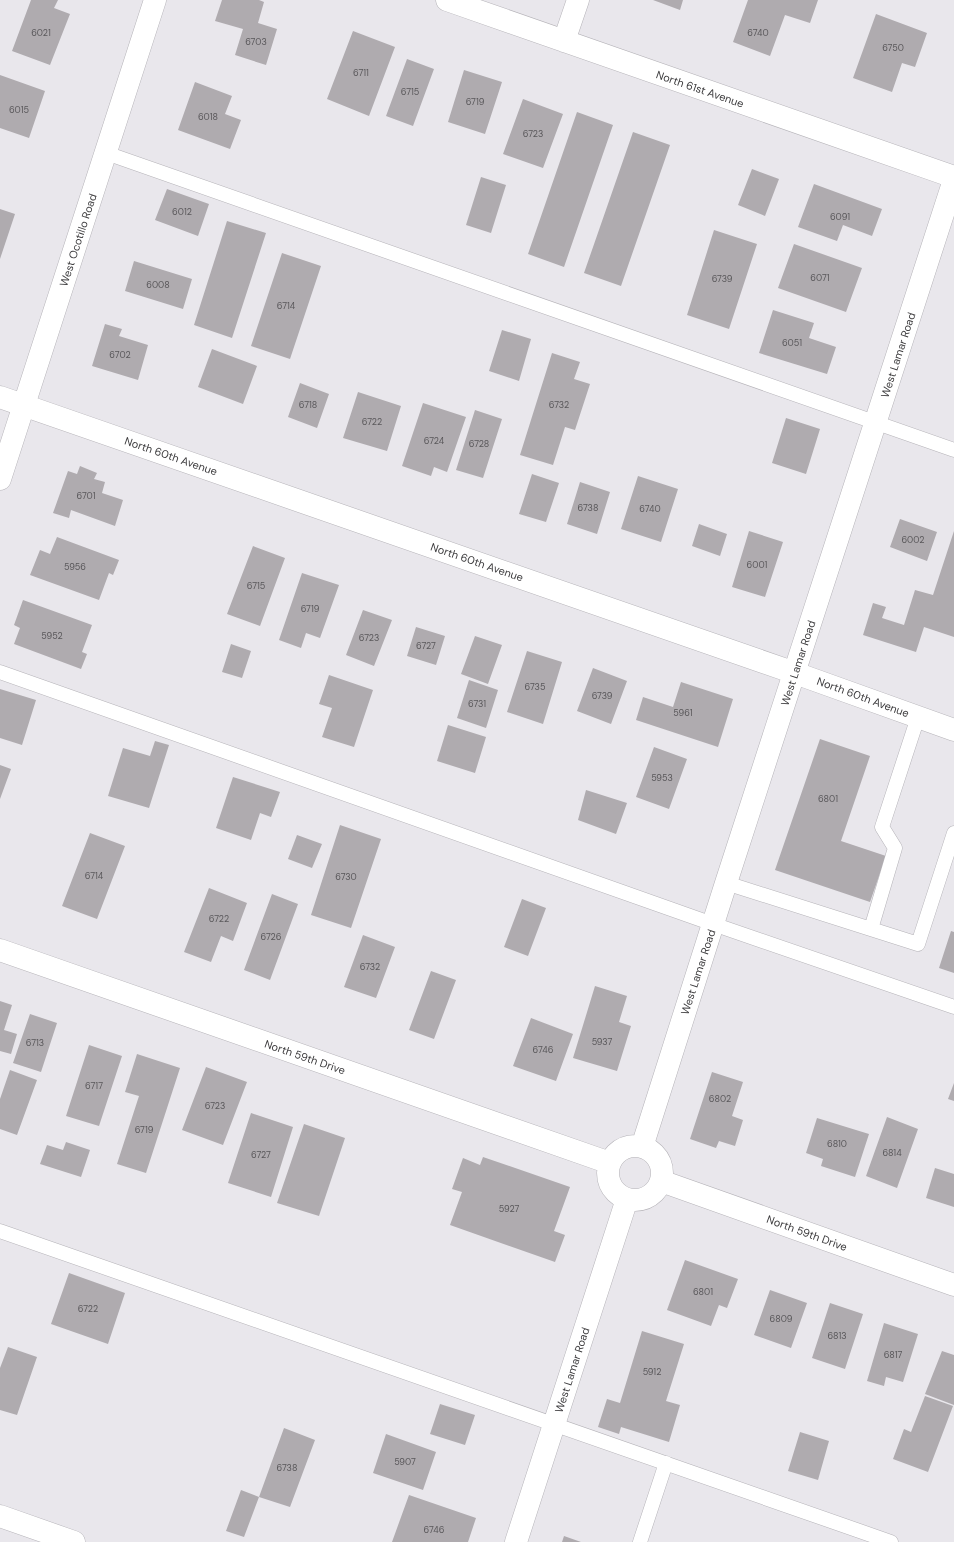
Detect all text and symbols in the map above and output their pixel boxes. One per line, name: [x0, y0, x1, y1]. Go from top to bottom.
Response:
house number: 6021: [31, 27, 51, 39]
house number: 6740: [747, 27, 769, 39]
house number: 6703: [245, 36, 267, 48]
house number: 6750: [882, 42, 904, 54]
house number: 6711: [353, 67, 369, 79]
street label: North 61st Avenue: [654, 67, 746, 111]
house number: 6715: [401, 86, 419, 98]
house number: 6719: [466, 96, 485, 108]
house number: 6015: [9, 104, 29, 116]
house number: 6018: [198, 111, 218, 123]
house number: 6723: [523, 128, 543, 140]
street label: West Ocotillo Road: [56, 192, 100, 288]
house number: 6012: [172, 206, 192, 218]
house number: 6091: [830, 211, 850, 223]
house number: 6071: [810, 272, 830, 284]
house number: 6739: [712, 273, 733, 285]
house number: 6008: [146, 279, 170, 291]
house number: 6714: [277, 300, 296, 312]
street label: West Lamar Road: [878, 310, 918, 399]
house number: 6051: [782, 337, 802, 349]
house number: 6702: [109, 349, 131, 361]
house number: 6718: [299, 399, 317, 411]
house number: 6732: [549, 399, 569, 411]
house number: 6722: [362, 416, 382, 428]
street label: North 60th Avenue: [123, 434, 219, 478]
house number: 6724: [424, 435, 445, 447]
house number: 6728: [469, 438, 489, 450]
house number: 6701: [76, 490, 96, 502]
house number: 6738: [578, 502, 598, 514]
house number: 6740: [639, 503, 661, 515]
house number: 6002: [901, 534, 925, 546]
street label: North 60th Avenue: [429, 540, 525, 584]
house number: 6001: [747, 559, 768, 571]
house number: 5956: [64, 561, 86, 573]
house number: 6715: [247, 580, 265, 592]
house number: 6719: [301, 603, 320, 615]
street label: West Lamar Road: [778, 618, 818, 707]
house number: 5952: [41, 630, 63, 642]
house number: 6723: [359, 632, 379, 644]
house number: 6727: [416, 640, 436, 652]
street label: North 60th Avenue: [815, 674, 911, 720]
house number: 6735: [525, 681, 545, 693]
house number: 6739: [592, 690, 613, 702]
house number: 6731: [468, 698, 486, 710]
house number: 5961: [673, 707, 693, 719]
house number: 5953: [651, 772, 673, 784]
house number: 6801: [818, 793, 838, 805]
house number: 6714: [85, 870, 104, 882]
house number: 6730: [335, 871, 357, 883]
house number: 6722: [209, 913, 229, 925]
street label: West Lamar Road: [678, 927, 718, 1016]
house number: 6726: [261, 931, 282, 943]
house number: 6732: [360, 961, 380, 973]
house number: 5937: [592, 1036, 613, 1048]
house number: 6713: [26, 1037, 44, 1049]
street label: North 59th Drive: [263, 1037, 347, 1077]
house number: 6746: [533, 1044, 554, 1056]
house number: 6717: [85, 1080, 103, 1092]
house number: 6802: [709, 1093, 731, 1105]
house number: 6723: [205, 1100, 225, 1112]
house number: 6719: [135, 1124, 154, 1136]
house number: 6810: [827, 1138, 847, 1150]
house number: 6814: [882, 1147, 902, 1159]
house number: 6727: [251, 1149, 271, 1161]
house number: 5927: [499, 1203, 519, 1215]
street label: North 59th Drive: [765, 1212, 849, 1254]
house number: 6801: [693, 1286, 713, 1298]
house number: 6722: [78, 1303, 98, 1315]
house number: 6809: [770, 1313, 793, 1325]
street label: West Lamar Road: [552, 1325, 592, 1414]
house number: 6813: [827, 1330, 847, 1342]
house number: 6817: [884, 1349, 902, 1361]
house number: 5912: [643, 1366, 661, 1378]
house number: 5907: [394, 1456, 416, 1468]
house number: 6738: [277, 1462, 297, 1474]
house number: 6746: [424, 1524, 445, 1536]

